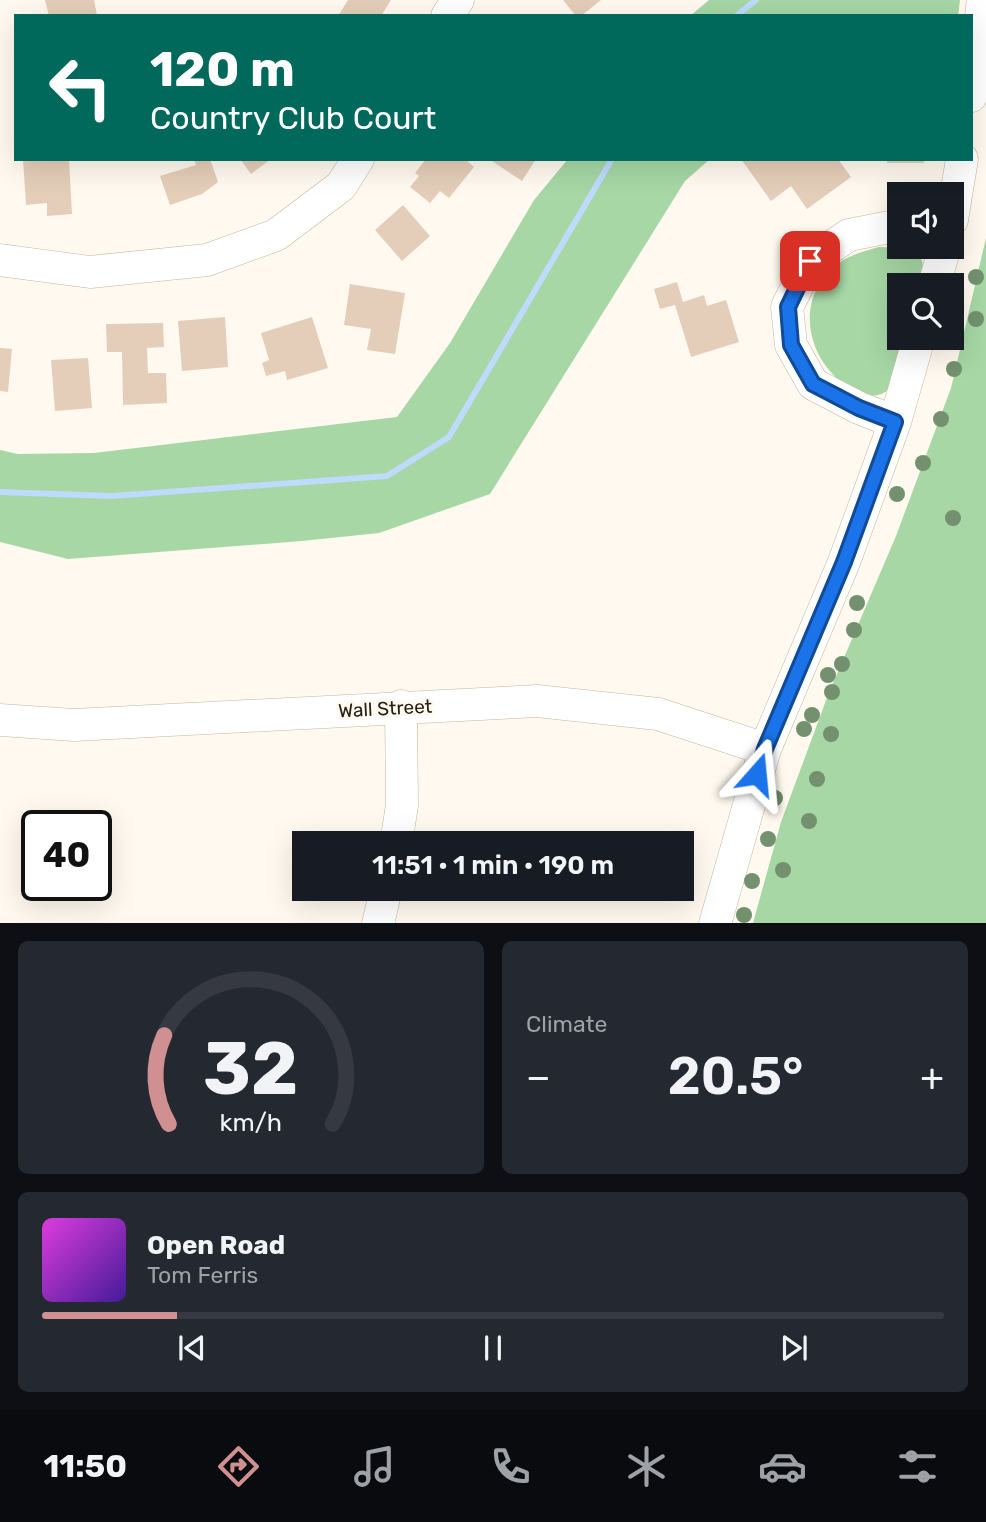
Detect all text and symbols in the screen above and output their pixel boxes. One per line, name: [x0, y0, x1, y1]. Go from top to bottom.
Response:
text: 120 m: [150, 40, 295, 98]
icon: left: [35, 42, 126, 133]
text: Country Club Court: [150, 99, 436, 137]
map controls: [887, 182, 964, 350]
button: sound: [887, 182, 964, 259]
pin: [780, 231, 840, 291]
icon: arrive: [791, 242, 829, 280]
button: search: [887, 273, 964, 350]
street label: Wall Street: [337, 695, 433, 722]
position arrow: [720, 737, 794, 811]
speed limit sign: 40: [21, 810, 112, 901]
text: 11:51 · 1 min · 190 m: [372, 850, 614, 881]
text: Climate: [526, 1010, 607, 1038]
text: 32: [203, 1026, 299, 1112]
text: 20.5°: [668, 1045, 803, 1107]
text: −: [526, 1054, 551, 1100]
text: +: [920, 1054, 944, 1100]
text: km/h: [220, 1107, 282, 1136]
text: Open Road: [147, 1230, 285, 1261]
text: Tom Ferris: [147, 1261, 258, 1289]
icon: previous: [173, 1329, 211, 1367]
icon: pause: [474, 1329, 512, 1367]
icon: next: [775, 1329, 813, 1367]
icon: directions: [214, 1442, 263, 1491]
icon: music: [350, 1442, 399, 1491]
icon: phone: [486, 1442, 535, 1491]
icon: climate: [622, 1442, 671, 1491]
icon: car: [758, 1442, 807, 1491]
icon: filters: [893, 1442, 942, 1491]
text: 11:50: [43, 1447, 127, 1485]

